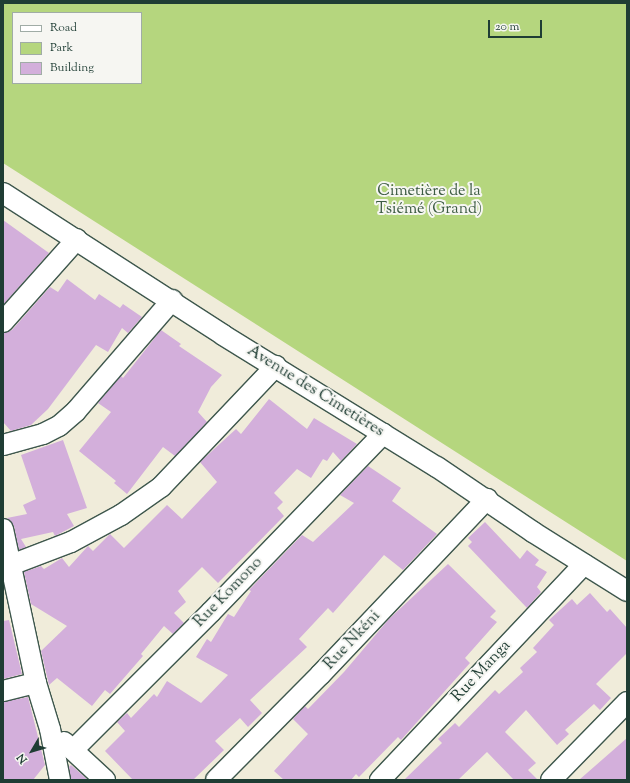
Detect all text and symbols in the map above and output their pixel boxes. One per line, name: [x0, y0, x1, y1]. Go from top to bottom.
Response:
legend: [12, 12, 142, 84]
scale bar: [490, 12, 544, 38]
text: 20 m: [495, 18, 519, 36]
text: Road: [50, 19, 77, 37]
text: Park: [50, 39, 73, 57]
text: Building: [50, 59, 94, 77]
park label: Cimetière de la Tsiémé (Grand): [376, 182, 482, 220]
street label: Avenue des Cimetières: [243, 342, 387, 442]
street label: Rue Komono: [191, 554, 267, 632]
street label: Rue Nkéni: [321, 607, 385, 675]
street label: Rue Manga: [448, 637, 516, 707]
north arrow: [12, 731, 52, 771]
text: N: [14, 750, 32, 767]

